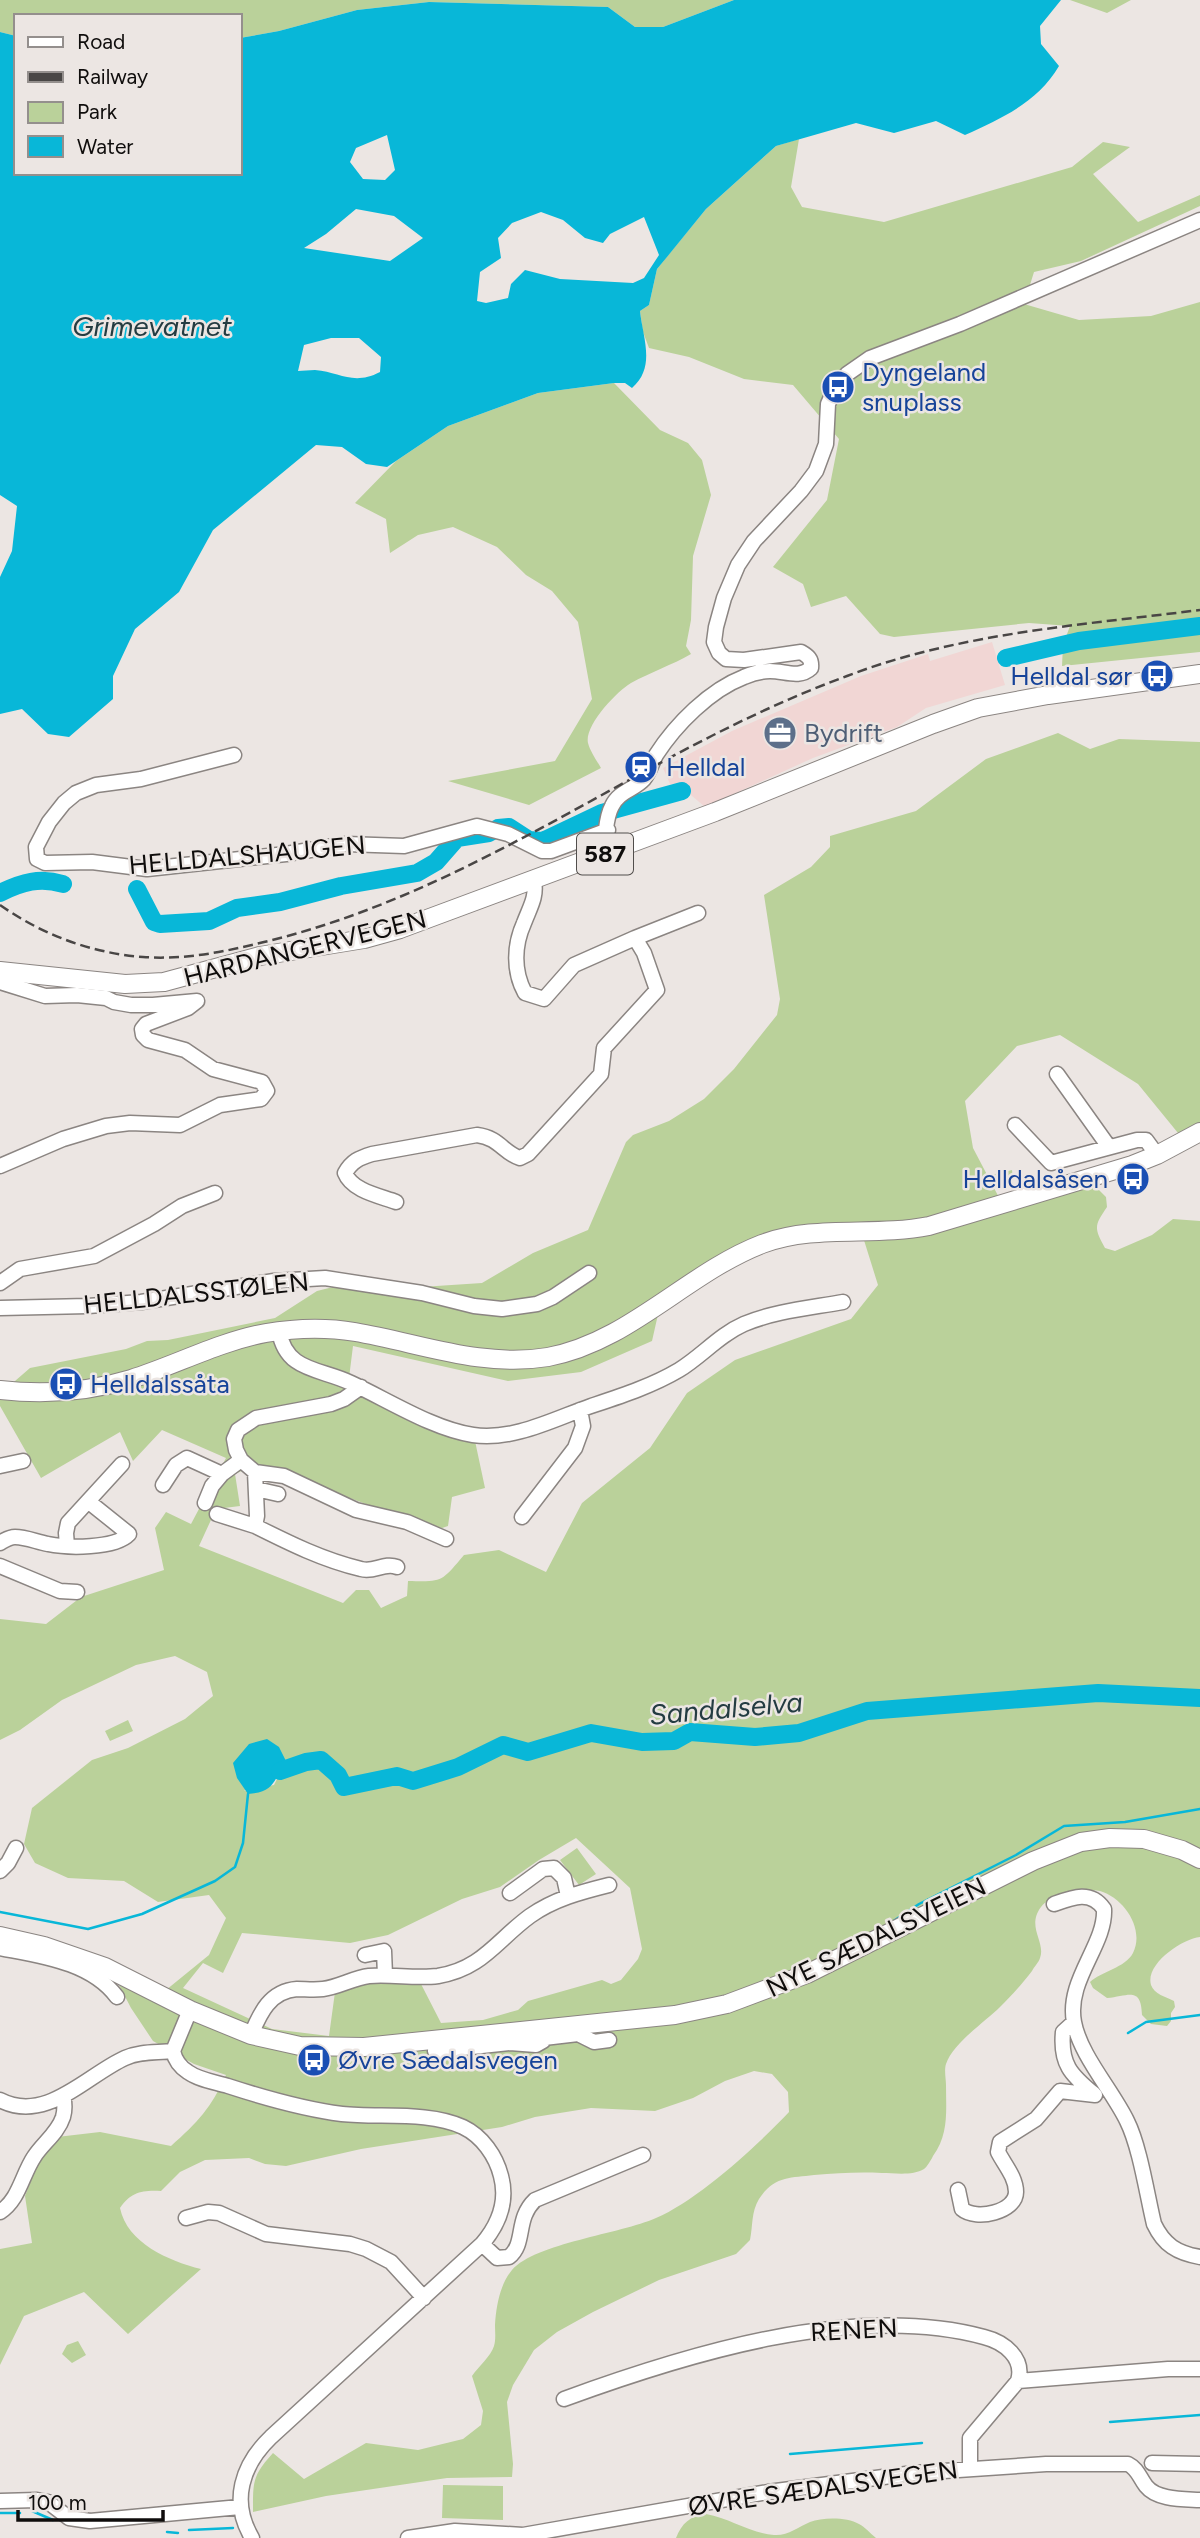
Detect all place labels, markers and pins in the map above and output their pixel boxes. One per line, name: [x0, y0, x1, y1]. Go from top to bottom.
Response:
place label: Dyngeland snuplass: [862, 356, 986, 418]
bus stop icon: Dyngeland snuplass: [819, 368, 857, 406]
bus stop icon: Helldal sør: [1138, 657, 1176, 695]
place label: Helldal sør: [1010, 660, 1132, 692]
office icon: Bydrift: [761, 714, 799, 752]
place label: Bydrift: [804, 717, 883, 749]
station icon: Helldal: [622, 748, 660, 786]
place label: Helldal: [666, 751, 745, 783]
bus stop icon: Helldalsåsen: [1114, 1160, 1152, 1198]
place label: Helldalsåsen: [962, 1163, 1108, 1195]
bus stop icon: Helldalssåta: [47, 1365, 85, 1403]
place label: Helldalssåta: [90, 1368, 230, 1400]
bus stop icon: Øvre Sædalsvegen: [295, 2041, 333, 2079]
place label: Øvre Sædalsvegen: [338, 2044, 558, 2076]

